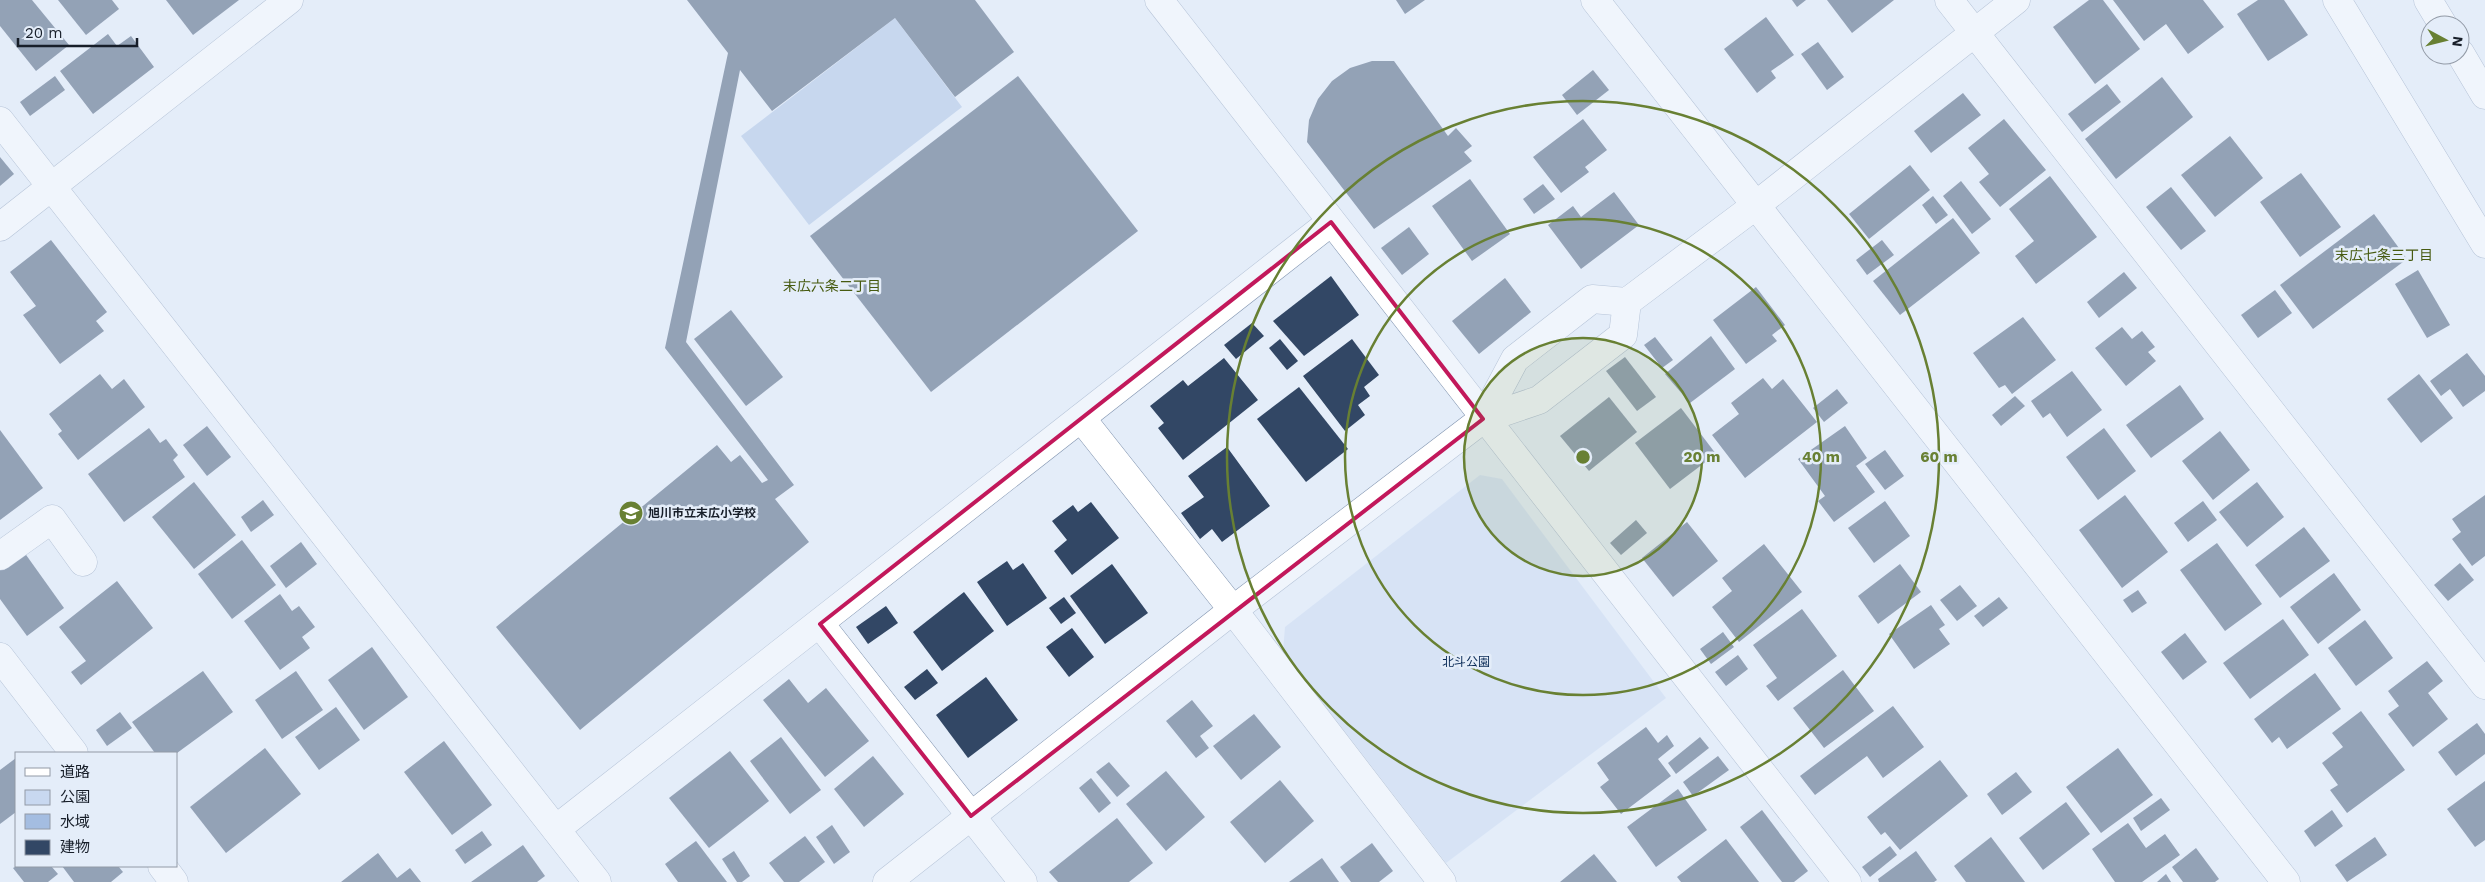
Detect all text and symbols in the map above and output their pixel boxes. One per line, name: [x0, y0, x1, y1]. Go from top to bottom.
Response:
scale bar: [18, 15, 136, 47]
north arrow: [2420, 15, 2470, 65]
text: 20 m: [25, 24, 63, 42]
text: N: [2449, 35, 2466, 48]
district label: 末広七条三丁目: [2335, 247, 2433, 263]
district label: 末広六条二丁目: [783, 278, 881, 294]
centre of rings: [1574, 448, 1592, 466]
text: 20 m: [1683, 448, 1721, 466]
text: 40 m: [1802, 448, 1840, 466]
text: 60 m: [1920, 448, 1958, 466]
school or university icon: 旭川市立末広小学校: [618, 500, 644, 526]
place label: 旭川市立末広小学校: [648, 506, 756, 520]
park label: 北斗公園: [1442, 655, 1490, 669]
legend: [15, 752, 178, 867]
text: 道路: [60, 763, 90, 781]
text: 公園: [60, 788, 90, 806]
text: 水域: [60, 813, 90, 831]
text: 建物: [60, 838, 90, 856]

